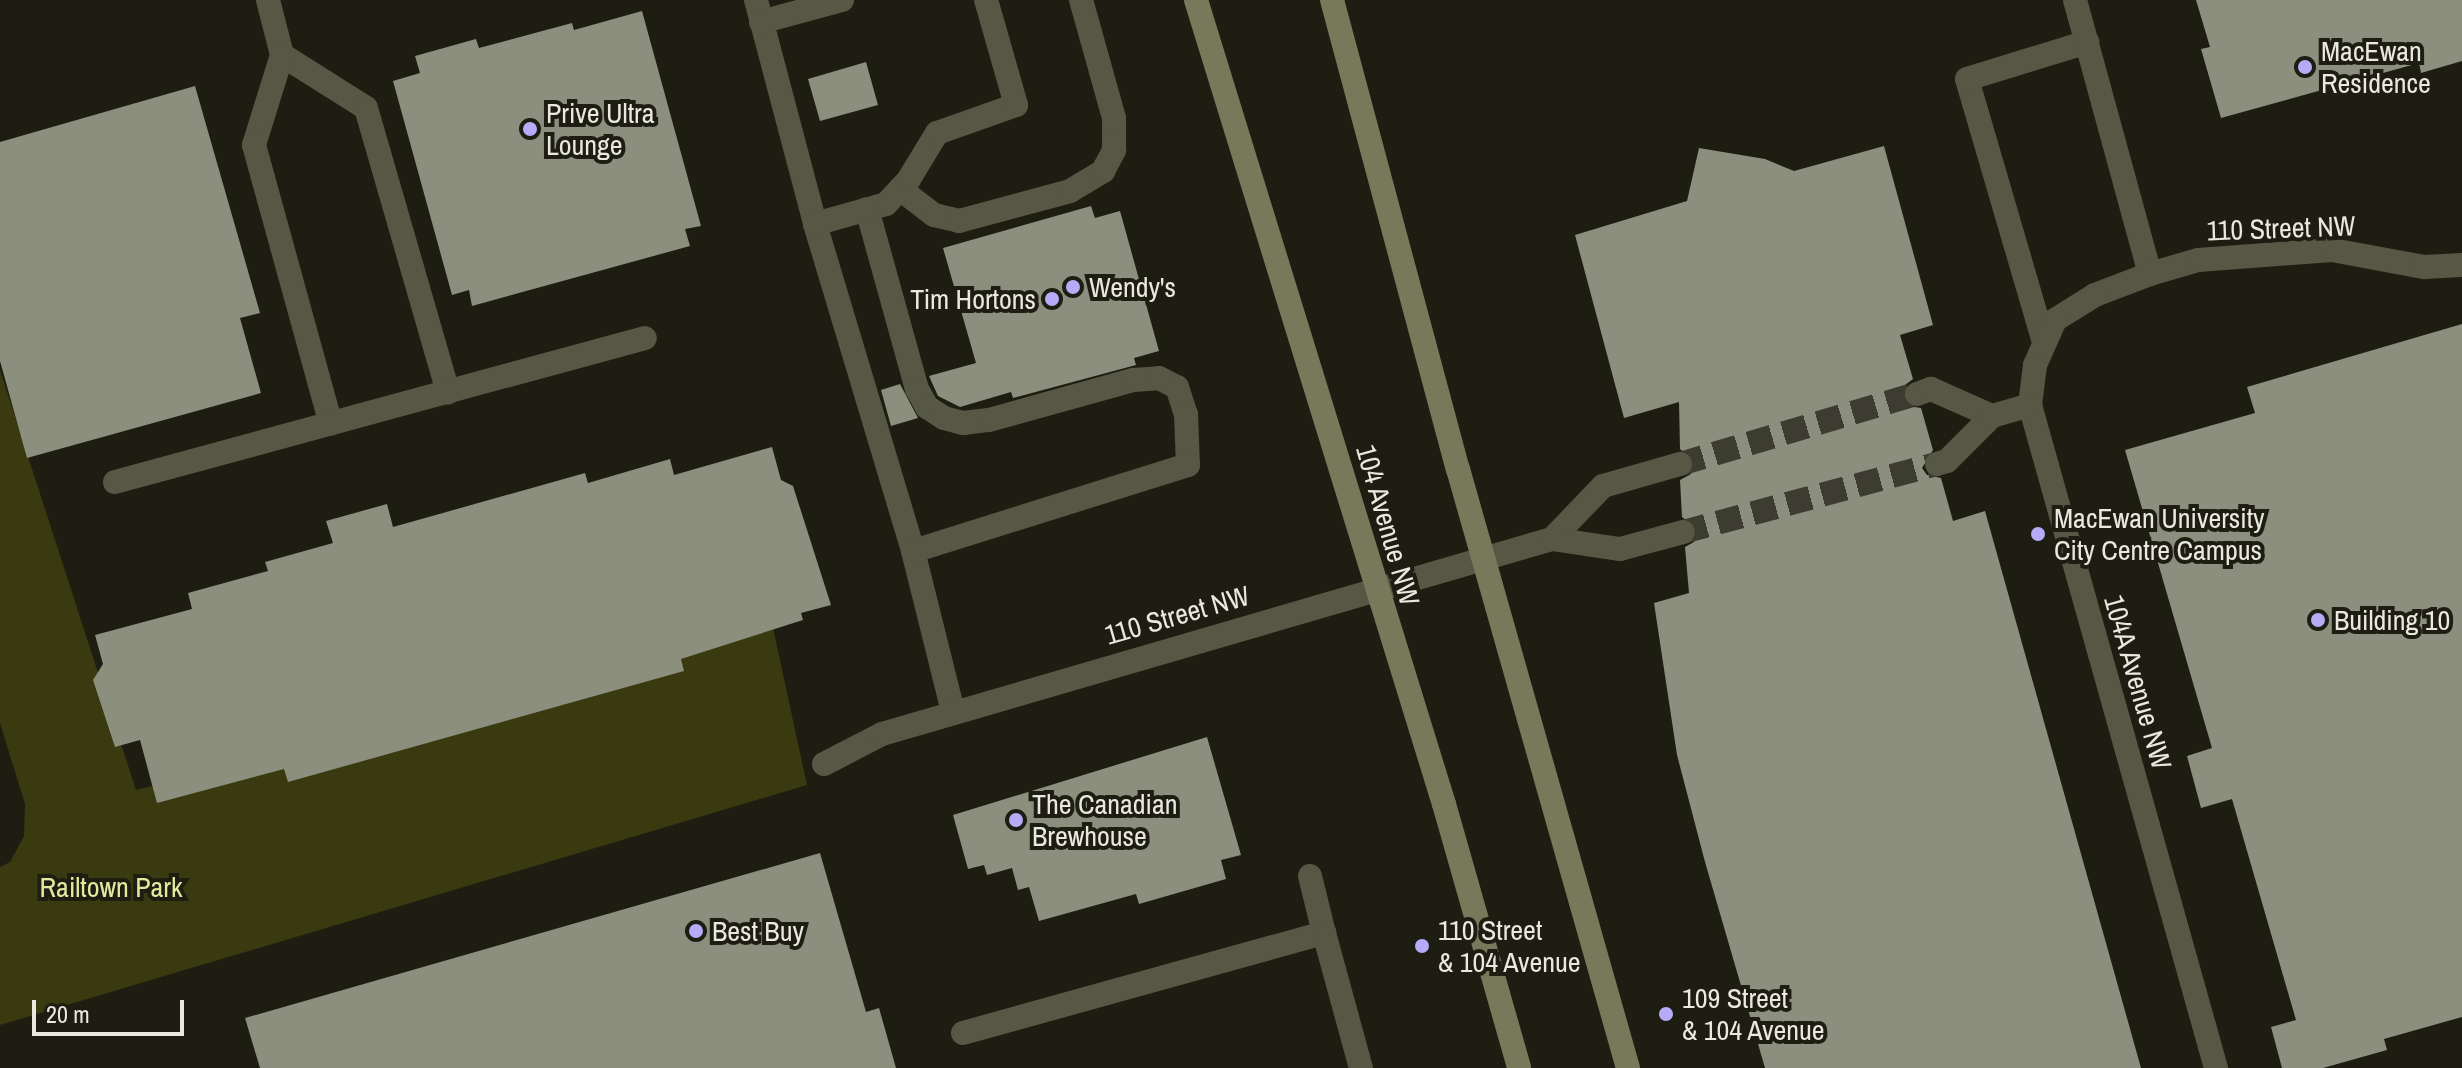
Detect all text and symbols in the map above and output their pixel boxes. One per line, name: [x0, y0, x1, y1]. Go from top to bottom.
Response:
place label: MacEwan Residence: [2321, 34, 2431, 100]
marker: MacEwan Residence: [2296, 58, 2314, 76]
place label: Prive Ultra Lounge: [546, 96, 654, 162]
marker: Prive Ultra Lounge: [521, 120, 539, 138]
street label: 110 Street NW: [2206, 209, 2356, 247]
place label: Wendy's: [1089, 270, 1176, 304]
marker: Wendy's: [1064, 278, 1082, 296]
place label: Tim Hortons: [910, 282, 1036, 316]
marker: Tim Hortons: [1043, 290, 1061, 308]
street label: 104 Avenue NW: [1349, 440, 1427, 610]
place label: MacEwan University City Centre Campus: [2054, 501, 2265, 567]
marker: MacEwan University City Centre Campus: [2029, 525, 2047, 543]
street label: 110 Street NW: [1101, 578, 1253, 652]
street label: 104A Avenue NW: [2097, 590, 2179, 774]
place label: Building 10: [2334, 603, 2450, 637]
marker: Building 10: [2309, 611, 2327, 629]
place label: The Canadian Brewhouse: [1032, 787, 1178, 853]
marker: The Canadian Brewhouse: [1007, 811, 1025, 829]
park label: Railtown Park: [40, 870, 182, 904]
place label: 110 Street & 104 Avenue: [1438, 913, 1582, 979]
place label: Best Buy: [712, 914, 804, 948]
marker: Best Buy: [687, 922, 705, 940]
marker: 110 Street & 104 Avenue: [1413, 937, 1431, 955]
place label: 109 Street & 104 Avenue: [1682, 981, 1826, 1047]
scale bar: [36, 984, 188, 1034]
text: 20 m: [46, 998, 90, 1030]
marker: 109 Street & 104 Avenue: [1657, 1005, 1675, 1023]

